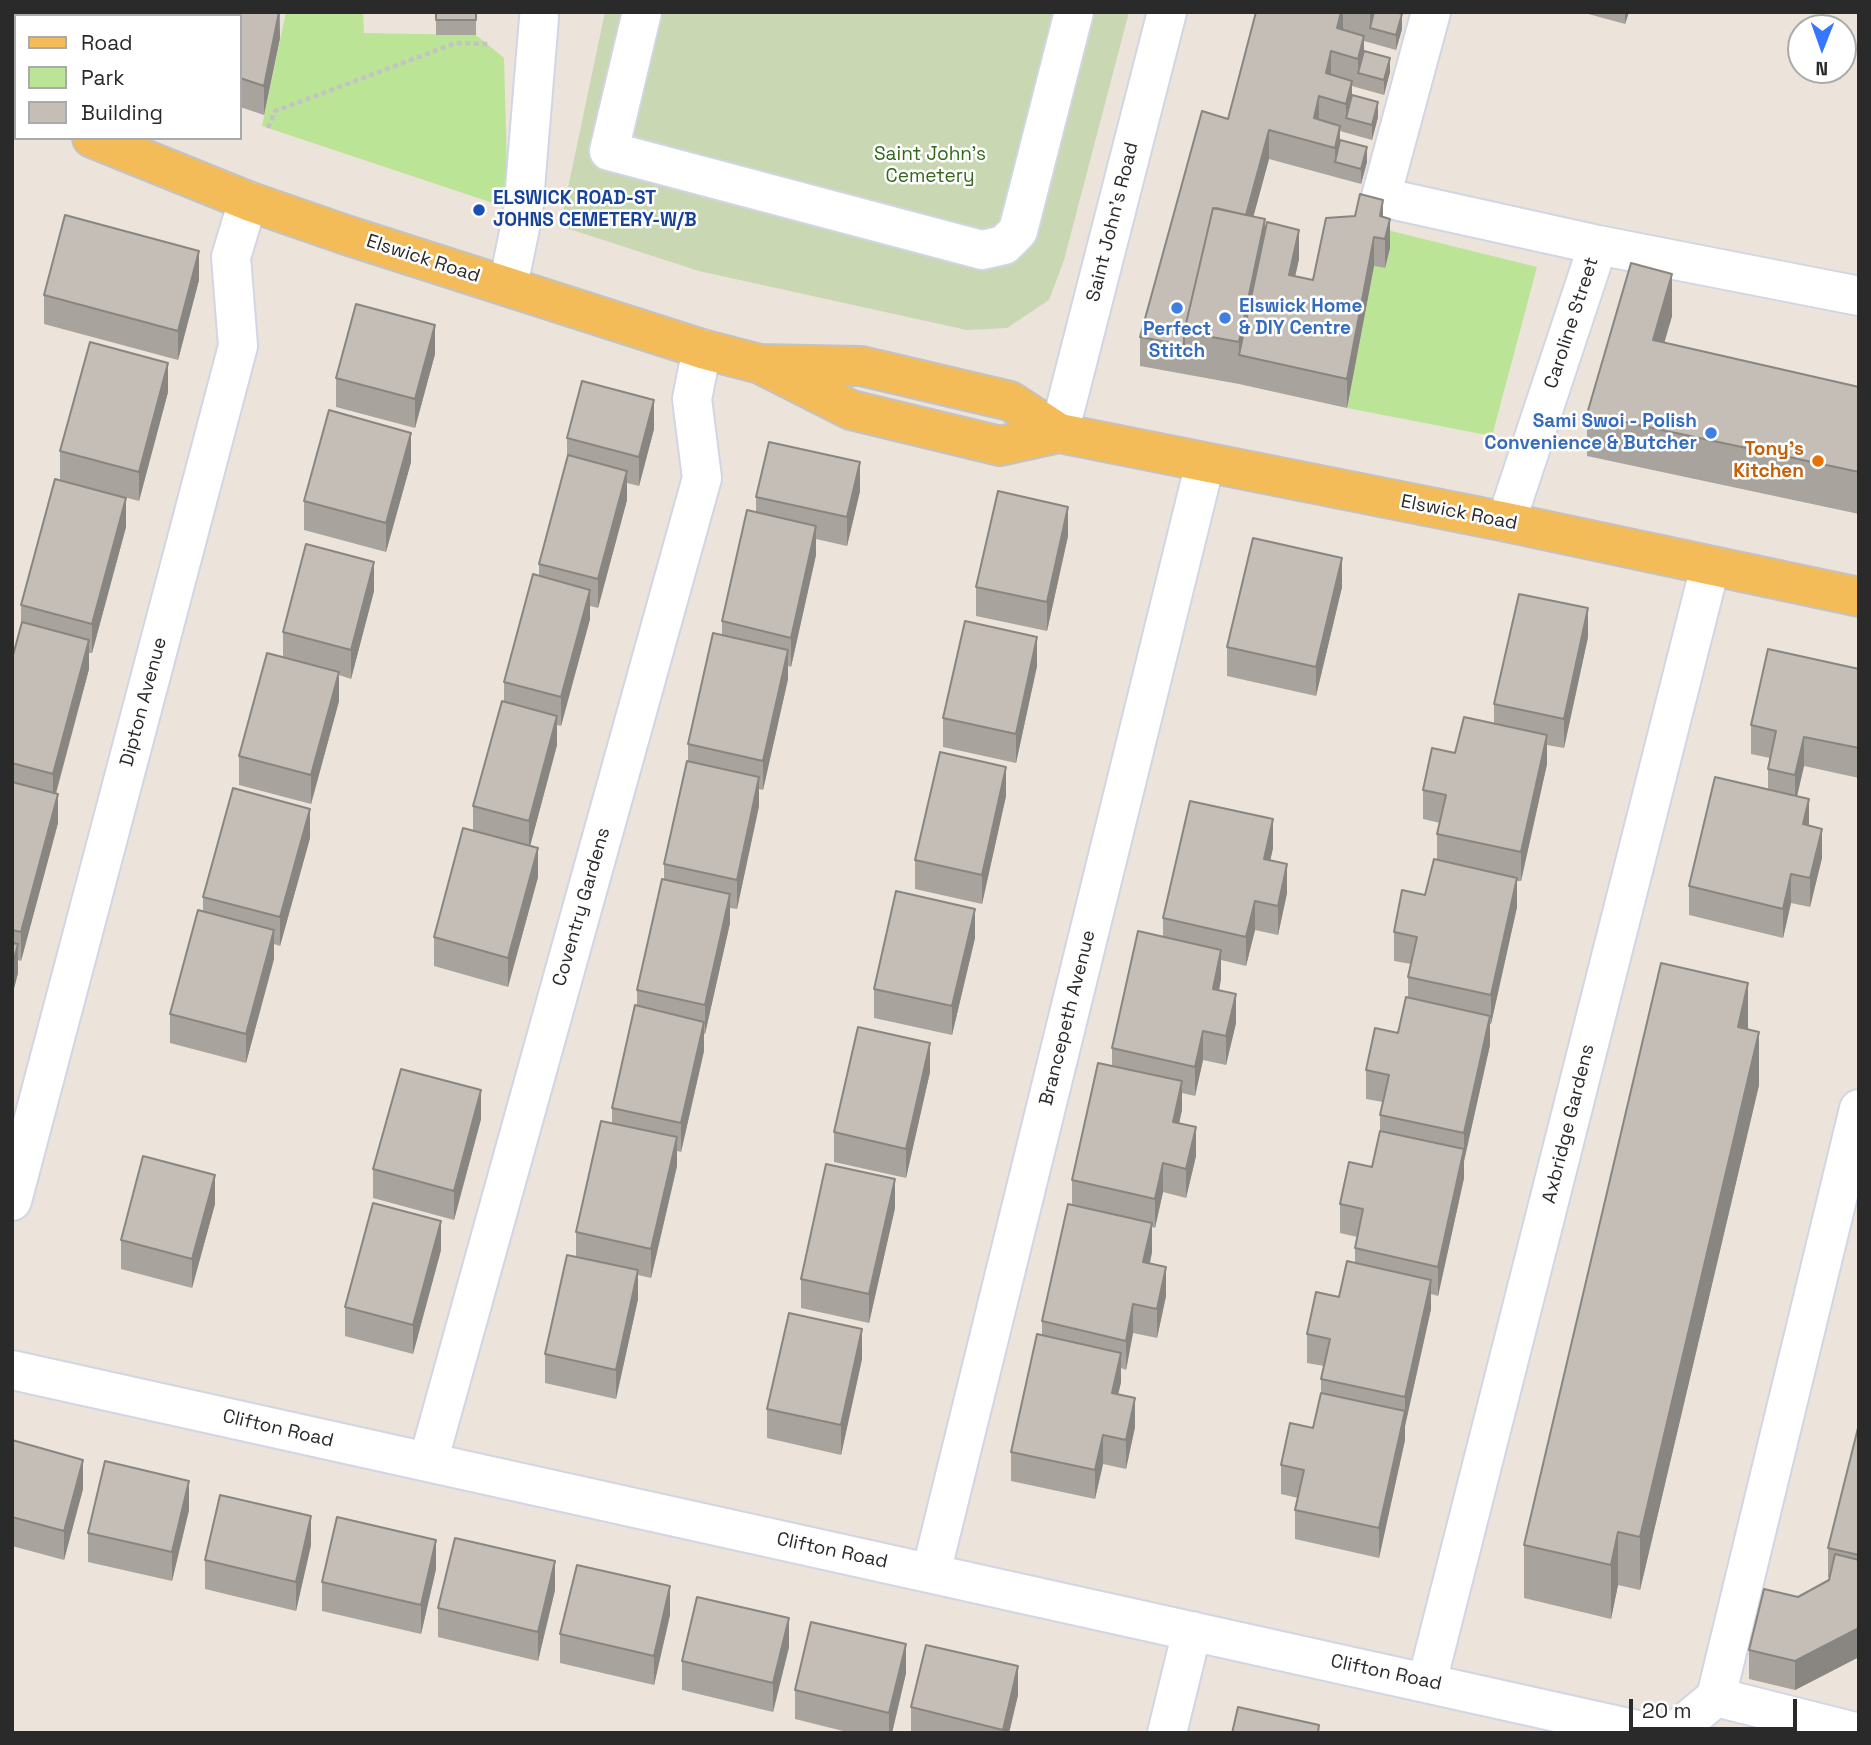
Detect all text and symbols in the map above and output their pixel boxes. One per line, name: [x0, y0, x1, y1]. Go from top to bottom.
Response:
legend: [14, 14, 242, 140]
north arrow: [1787, 14, 1857, 84]
text: Road: [81, 29, 133, 56]
text: N: [1815, 56, 1828, 81]
text: Park: [81, 64, 125, 91]
text: Building: [81, 99, 163, 126]
street label: Saint John's Road: [1082, 140, 1144, 304]
park label: Saint John's Cemetery: [874, 144, 986, 188]
place label: ELSWICK ROAD-ST JOHNS CEMETERY-W/B: [493, 188, 697, 232]
marker: ELSWICK ROAD-ST JOHNS CEMETERY-W/B: [471, 202, 487, 218]
street label: Elswick Road: [363, 230, 483, 288]
street label: Caroline Street: [1540, 254, 1604, 392]
place label: Elswick Home & DIY Centre: [1239, 296, 1362, 340]
marker: Perfect Stitch: [1169, 300, 1185, 316]
marker: Elswick Home & DIY Centre: [1217, 310, 1233, 326]
place label: Perfect Stitch: [1143, 319, 1211, 363]
place label: Sami Swoi - Polish Convenience & Butcher: [1484, 411, 1697, 455]
marker: Sami Swoi - Polish Convenience & Butcher: [1703, 425, 1719, 441]
place label: Tony's Kitchen: [1733, 439, 1804, 483]
marker: Tony's Kitchen: [1810, 453, 1826, 469]
street label: Elswick Road: [1399, 491, 1519, 535]
street label: Dipton Avenue: [116, 635, 172, 769]
street label: Coventry Gardens: [548, 825, 616, 989]
street label: Brancepeth Avenue: [1035, 928, 1101, 1108]
street label: Axbridge Gardens: [1538, 1042, 1600, 1206]
street label: Clifton Road: [220, 1405, 336, 1453]
street label: Clifton Road: [774, 1528, 890, 1574]
street label: Clifton Road: [1328, 1650, 1444, 1696]
scale bar: [1633, 1686, 1801, 1730]
text: 20 m: [1642, 1697, 1692, 1724]

